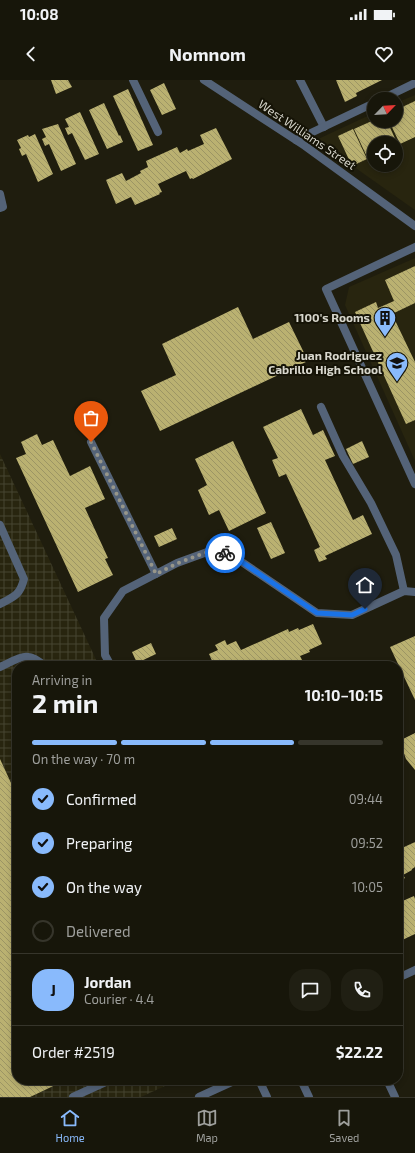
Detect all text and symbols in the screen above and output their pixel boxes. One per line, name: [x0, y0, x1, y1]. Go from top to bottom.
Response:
text: 10:08: [20, 5, 59, 23]
icon: back: [20, 43, 42, 65]
text: Nomnom: [169, 43, 246, 65]
icon: heart: [373, 43, 395, 65]
north arrow: [367, 92, 403, 128]
map controls: [367, 92, 403, 172]
street label: West Williams Street: [256, 96, 359, 172]
button: locate: [367, 136, 403, 172]
building icon: 1100's Rooms: [372, 305, 398, 338]
place label: 1100's Rooms: [294, 310, 370, 324]
place label: Juan Rodriguez Cabrillo High School: [268, 348, 382, 376]
school or university icon: Juan Rodriguez Cabrillo High School: [384, 350, 410, 383]
pin: [74, 401, 108, 442]
icon: bag: [80, 407, 102, 429]
courier: [205, 533, 245, 573]
icon: bike: [214, 542, 236, 564]
pin: [348, 568, 382, 609]
icon: home: [354, 574, 376, 596]
text: Arriving in: [32, 672, 92, 688]
text: 10:10–10:15: [305, 686, 383, 704]
text: 2 min: [32, 687, 98, 718]
text: On the way · 70 m: [32, 751, 135, 767]
icon: check: [32, 788, 54, 810]
text: Confirmed: [66, 790, 137, 808]
text: 09:44: [349, 791, 383, 807]
icon: check: [32, 832, 54, 854]
text: Preparing: [66, 834, 132, 852]
text: 09:52: [350, 835, 383, 851]
icon: check: [32, 876, 54, 898]
text: On the way: [66, 878, 142, 896]
text: 10:05: [352, 879, 383, 895]
text: Delivered: [66, 922, 131, 940]
button: chat: [289, 969, 331, 1011]
button: phone: [341, 969, 383, 1011]
text: Jordan: [84, 973, 131, 991]
text: J: [50, 981, 56, 999]
text: Courier · 4.4: [84, 991, 154, 1007]
text: Order #2519: [32, 1043, 115, 1061]
text: $22.22: [336, 1043, 383, 1061]
tab: Home: [56, 1107, 85, 1144]
tab: Map: [196, 1107, 218, 1144]
tab: Saved: [329, 1107, 359, 1144]

